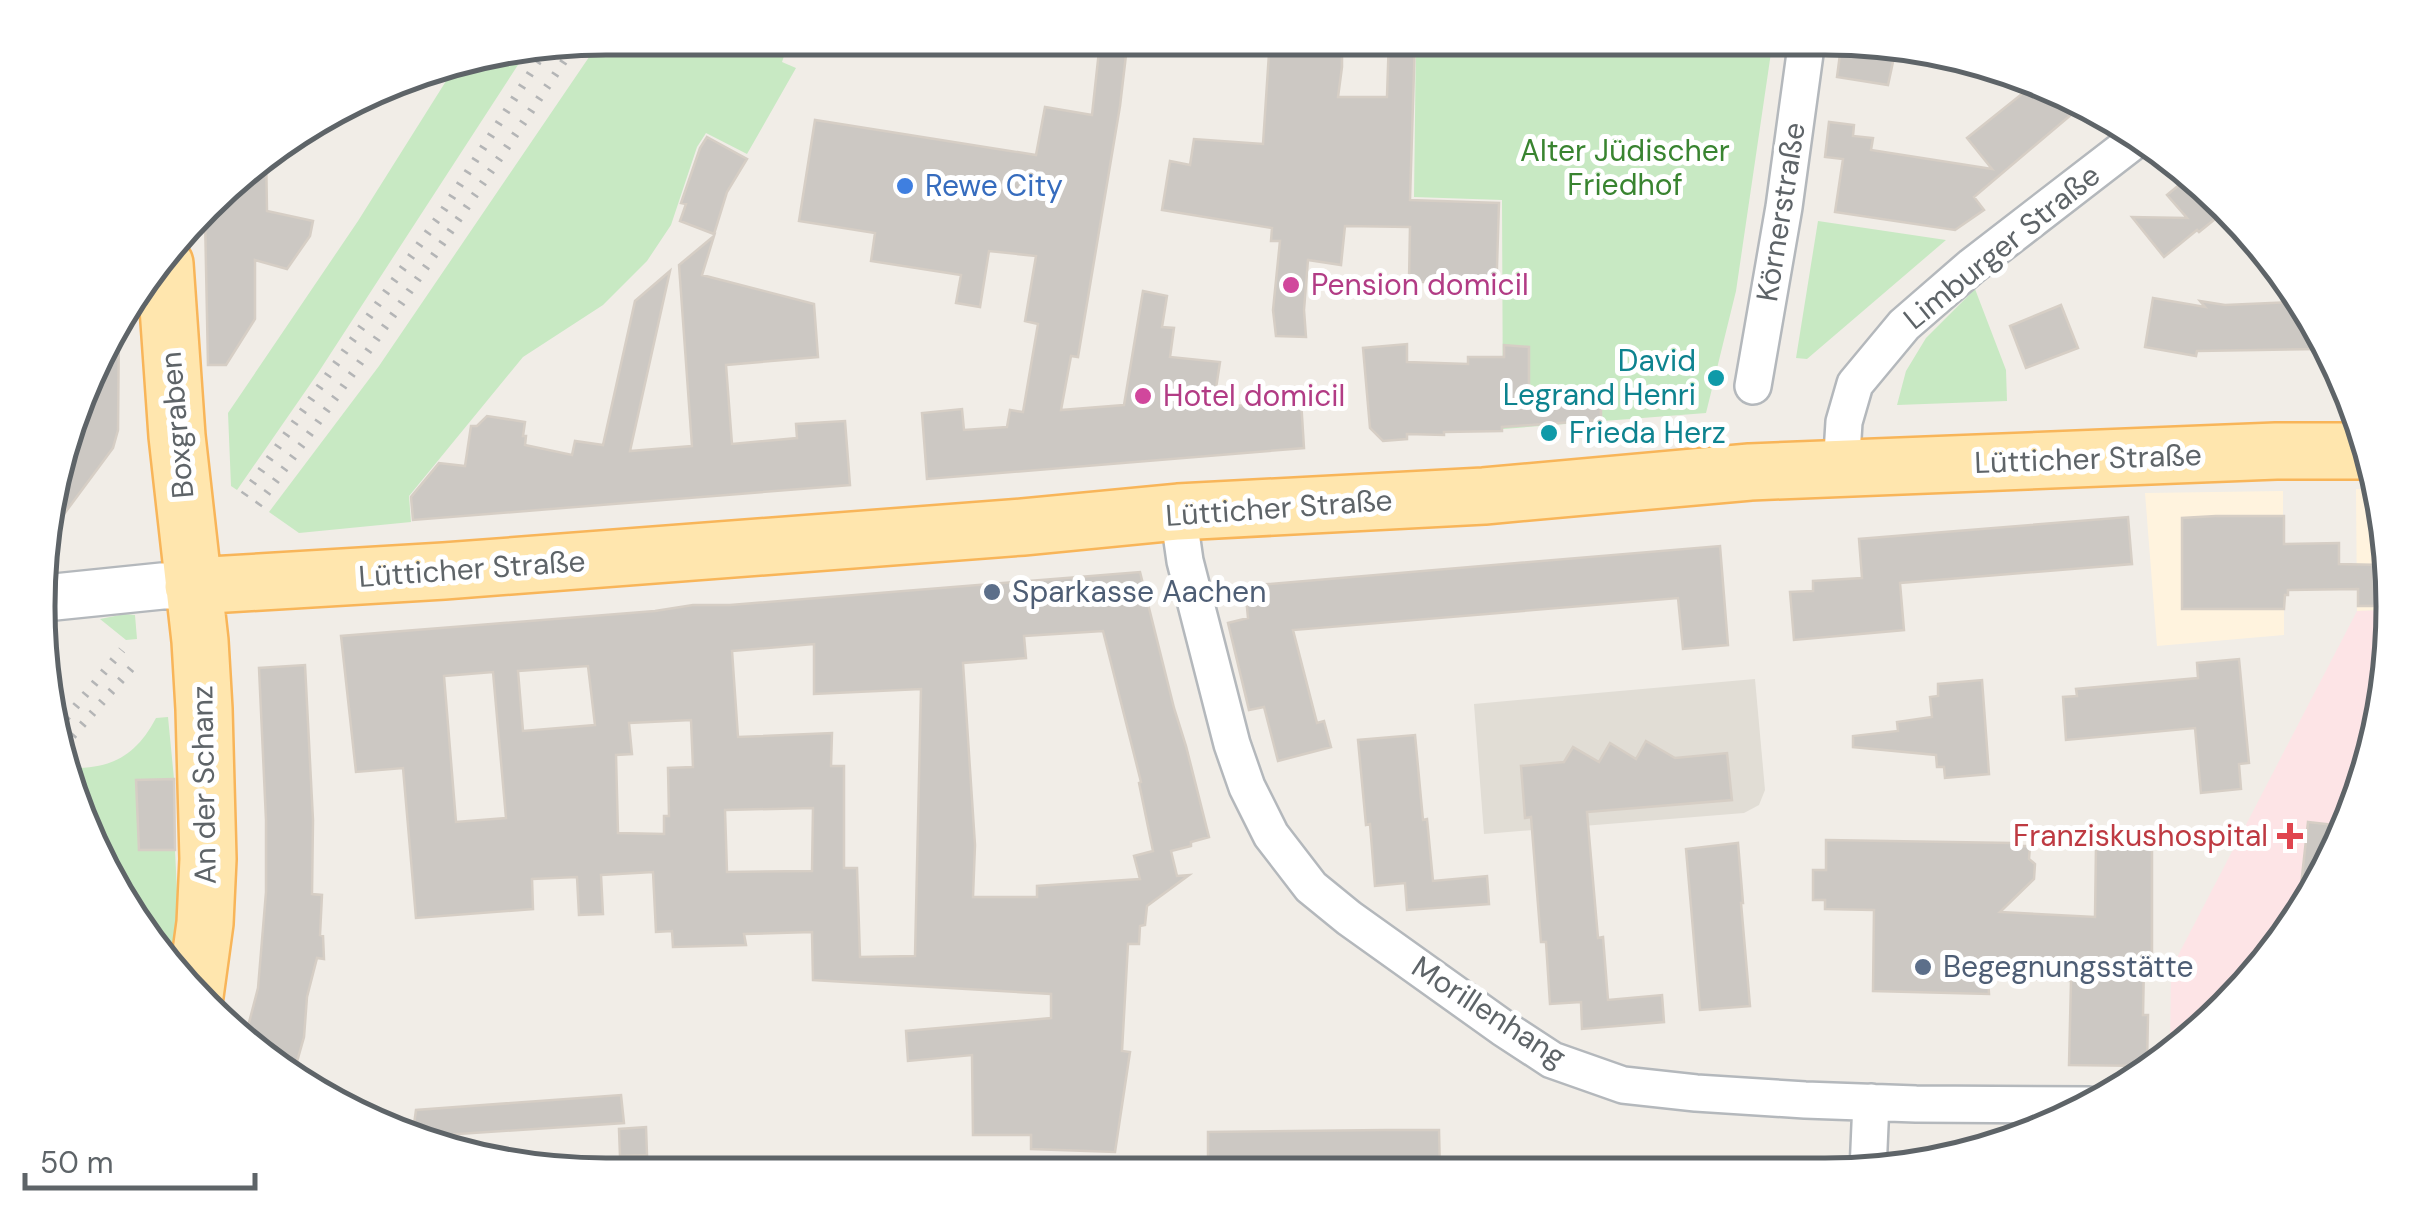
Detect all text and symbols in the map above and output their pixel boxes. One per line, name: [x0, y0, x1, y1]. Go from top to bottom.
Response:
street label: Körnerstraße: [1747, 120, 1814, 304]
park label: Alter Jüdischer Friedhof: [1520, 131, 1730, 204]
street label: Limburger Straße: [1895, 155, 2108, 338]
place label: Rewe City: [925, 166, 1063, 205]
marker: Rewe City: [894, 175, 916, 197]
place label: Pension domicil: [1311, 265, 1529, 304]
marker: Pension domicil: [1280, 274, 1302, 296]
place label: David Legrand Henri: [1503, 341, 1696, 414]
street label: Boxgraben: [151, 350, 202, 500]
marker: David Legrand Henri: [1705, 367, 1727, 389]
place label: Hotel domicil: [1163, 376, 1345, 415]
marker: Hotel domicil: [1132, 385, 1154, 407]
place label: Frieda Herz: [1569, 413, 1726, 452]
marker: Frieda Herz: [1538, 422, 1560, 444]
street label: Lütticher Straße: [1974, 435, 2202, 482]
street label: Lütticher Straße: [1164, 480, 1394, 535]
street label: Lütticher Straße: [357, 541, 587, 596]
place label: Sparkasse Aachen: [1012, 572, 1266, 611]
marker: Sparkasse Aachen: [981, 581, 1003, 603]
street label: An der Schanz: [182, 685, 225, 885]
place label: Franziskushospital: [2013, 816, 2268, 855]
marker: Franziskushospital: [2277, 823, 2303, 849]
street label: Morillenhang: [1405, 947, 1574, 1076]
place label: Begegnungsstätte: [1943, 947, 2194, 986]
marker: Begegnungsstätte: [1912, 956, 1934, 978]
scale bar: [25, 1128, 255, 1190]
text: 50 m: [40, 1143, 114, 1182]

